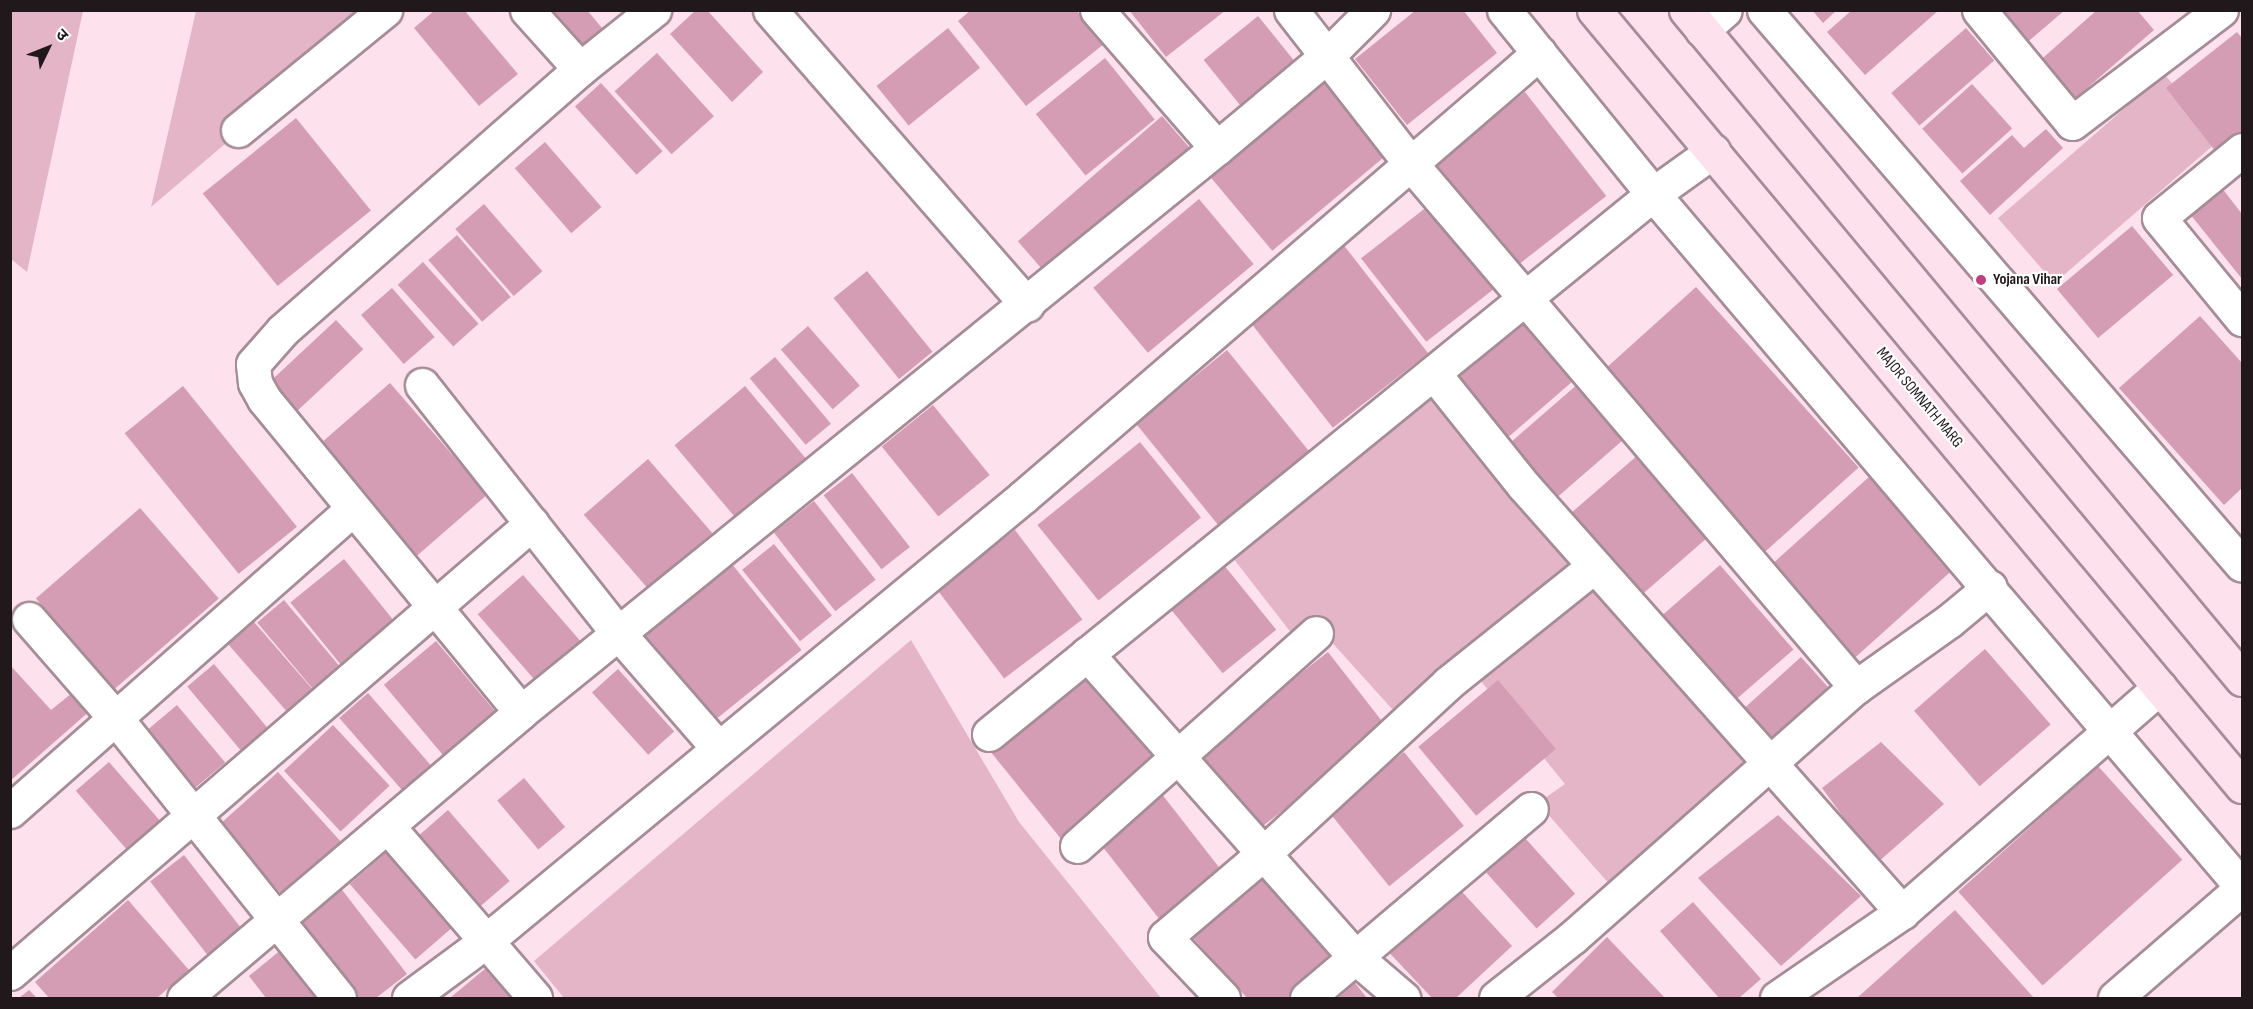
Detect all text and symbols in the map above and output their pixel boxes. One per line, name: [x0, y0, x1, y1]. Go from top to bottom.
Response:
north arrow: [18, 18, 78, 78]
text: उ: [51, 25, 72, 45]
place label: Yojana Vihar: [1993, 270, 2062, 290]
marker: Yojana Vihar: [1974, 273, 1988, 287]
street label: MAJOR SOMNATH MARG: [1871, 344, 1967, 452]

